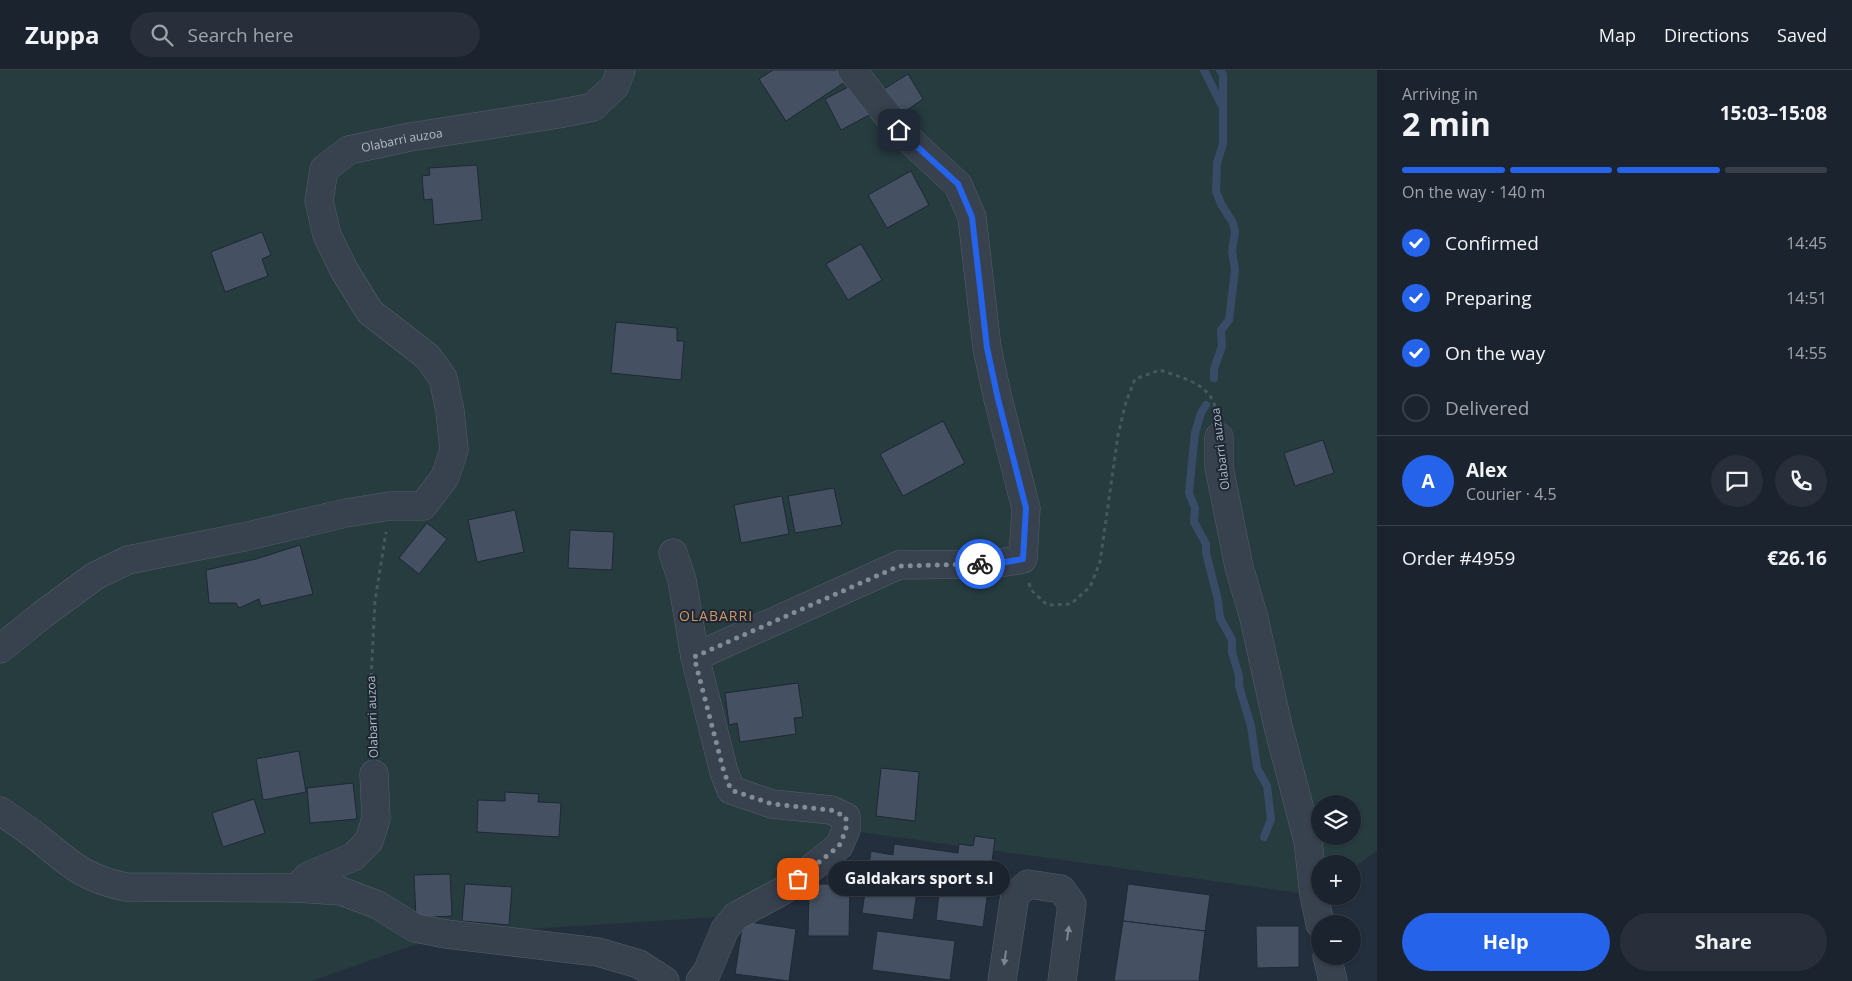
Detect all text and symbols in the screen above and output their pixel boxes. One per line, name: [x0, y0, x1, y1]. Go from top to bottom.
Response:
search box: [130, 12, 480, 57]
text: Zuppa: [25, 18, 100, 51]
icon: search: [148, 21, 176, 49]
text: Search here: [188, 22, 293, 48]
text: Map: [1599, 23, 1636, 47]
text: Directions: [1664, 23, 1749, 47]
text: Saved: [1777, 23, 1827, 47]
text: Arriving in: [1402, 83, 1478, 105]
text: 15:03–15:08: [1720, 100, 1827, 126]
text: 2 min: [1402, 102, 1491, 145]
pin: [878, 109, 920, 151]
icon: home: [885, 116, 913, 144]
street label: Olabarri auzoa: [360, 124, 444, 156]
text: On the way · 140 m: [1402, 181, 1545, 203]
icon: check: [1402, 229, 1430, 257]
text: Confirmed: [1445, 230, 1539, 256]
text: 14:45: [1786, 232, 1827, 254]
icon: check: [1402, 284, 1430, 312]
text: Preparing: [1445, 285, 1532, 311]
text: 14:51: [1786, 287, 1827, 309]
icon: check: [1402, 339, 1430, 367]
text: On the way: [1445, 340, 1545, 366]
text: 14:55: [1786, 342, 1827, 364]
text: Delivered: [1445, 395, 1529, 421]
street label: Olabarri auzoa: [1207, 407, 1233, 491]
button: chat: [1711, 455, 1763, 507]
button: phone: [1775, 455, 1827, 507]
text: Alex: [1466, 457, 1507, 483]
text: A: [1421, 468, 1435, 494]
text: Courier · 4.5: [1466, 483, 1557, 505]
courier: [955, 539, 1005, 589]
text: Order #4959: [1402, 545, 1515, 571]
text: €26.16: [1767, 545, 1827, 571]
icon: bike: [966, 550, 994, 578]
district label: OLABARRI: [679, 606, 753, 625]
street label: Olabarri auzoa: [362, 675, 382, 759]
map controls: [1311, 795, 1361, 965]
button: layers: [1311, 795, 1361, 845]
button: +: [1311, 855, 1361, 905]
pin: [777, 858, 819, 900]
callout: Galdakars sport s.l: [828, 862, 1010, 896]
icon: bag: [784, 865, 812, 893]
text: Galdakars sport s.l: [845, 867, 993, 889]
button: Help: [1402, 913, 1610, 971]
button: Share: [1620, 913, 1827, 971]
button: −: [1311, 915, 1361, 965]
one-way arrow: [1064, 924, 1072, 940]
one-way arrow: [1001, 950, 1009, 966]

